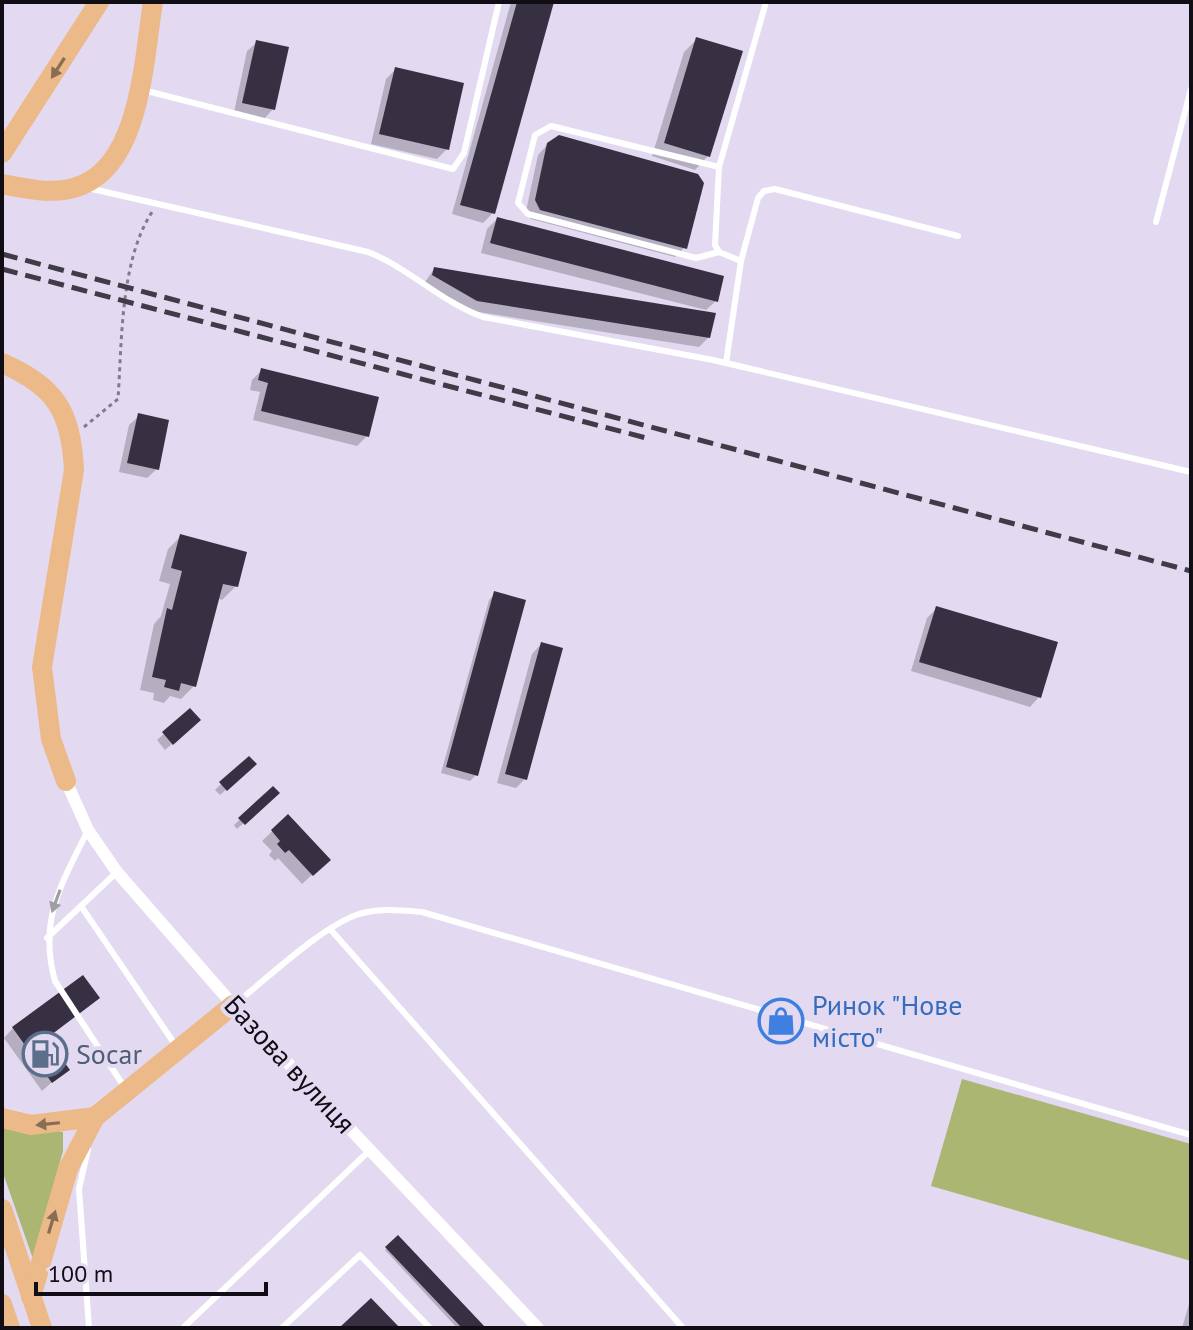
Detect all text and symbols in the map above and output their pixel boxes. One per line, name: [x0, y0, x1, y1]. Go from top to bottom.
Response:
one-way arrow: [51, 57, 65, 79]
one-way arrow: [49, 889, 61, 913]
street label: Базова вулиця: [217, 986, 364, 1141]
place label: Ринок "Нове місто": [812, 986, 962, 1055]
shop icon: Ринок "Нове місто": [757, 997, 805, 1045]
fuel station icon: Socar: [21, 1030, 69, 1078]
place label: Socar: [76, 1035, 142, 1072]
one-way arrow: [35, 1117, 60, 1130]
one-way arrow: [46, 1209, 58, 1233]
scale bar: [36, 1246, 266, 1296]
text: 100 m: [48, 1258, 113, 1289]

